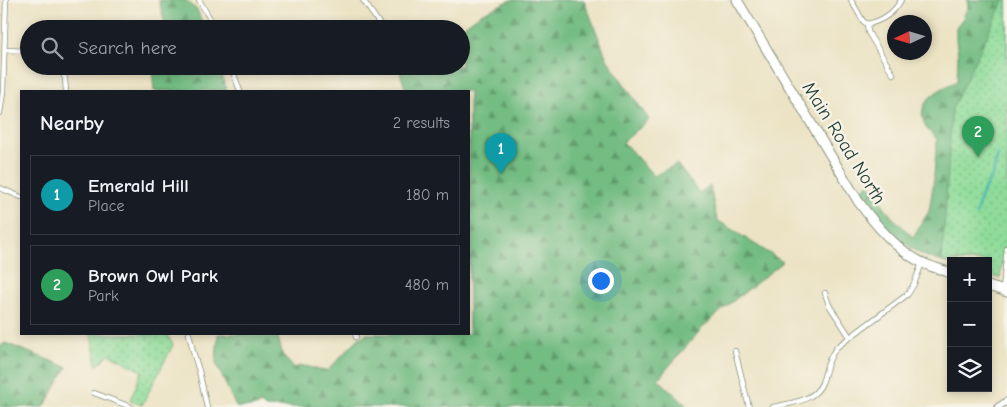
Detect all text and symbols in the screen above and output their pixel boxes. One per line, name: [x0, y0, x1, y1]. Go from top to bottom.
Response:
north arrow: [887, 15, 932, 60]
search box: [20, 20, 470, 75]
icon: search: [38, 34, 66, 62]
text: Search here: [78, 37, 177, 59]
street label: Main Road North: [798, 78, 890, 208]
text: Nearby: [40, 111, 104, 135]
text: 2 results: [393, 114, 450, 132]
pin: 2: [962, 116, 994, 157]
pin: 1: [485, 133, 517, 174]
text: Emerald Hill: [88, 175, 189, 197]
text: 1: [54, 186, 60, 204]
text: 180 m: [406, 186, 449, 204]
text: Place: [88, 197, 124, 215]
map controls: [947, 257, 992, 392]
button: +: [947, 257, 992, 302]
text: Brown Owl Park: [88, 265, 218, 287]
your location: [588, 268, 614, 294]
text: 2: [53, 276, 61, 294]
text: 480 m: [405, 276, 449, 294]
text: Park: [88, 287, 119, 305]
button: −: [947, 302, 992, 347]
button: layers: [947, 347, 992, 392]

